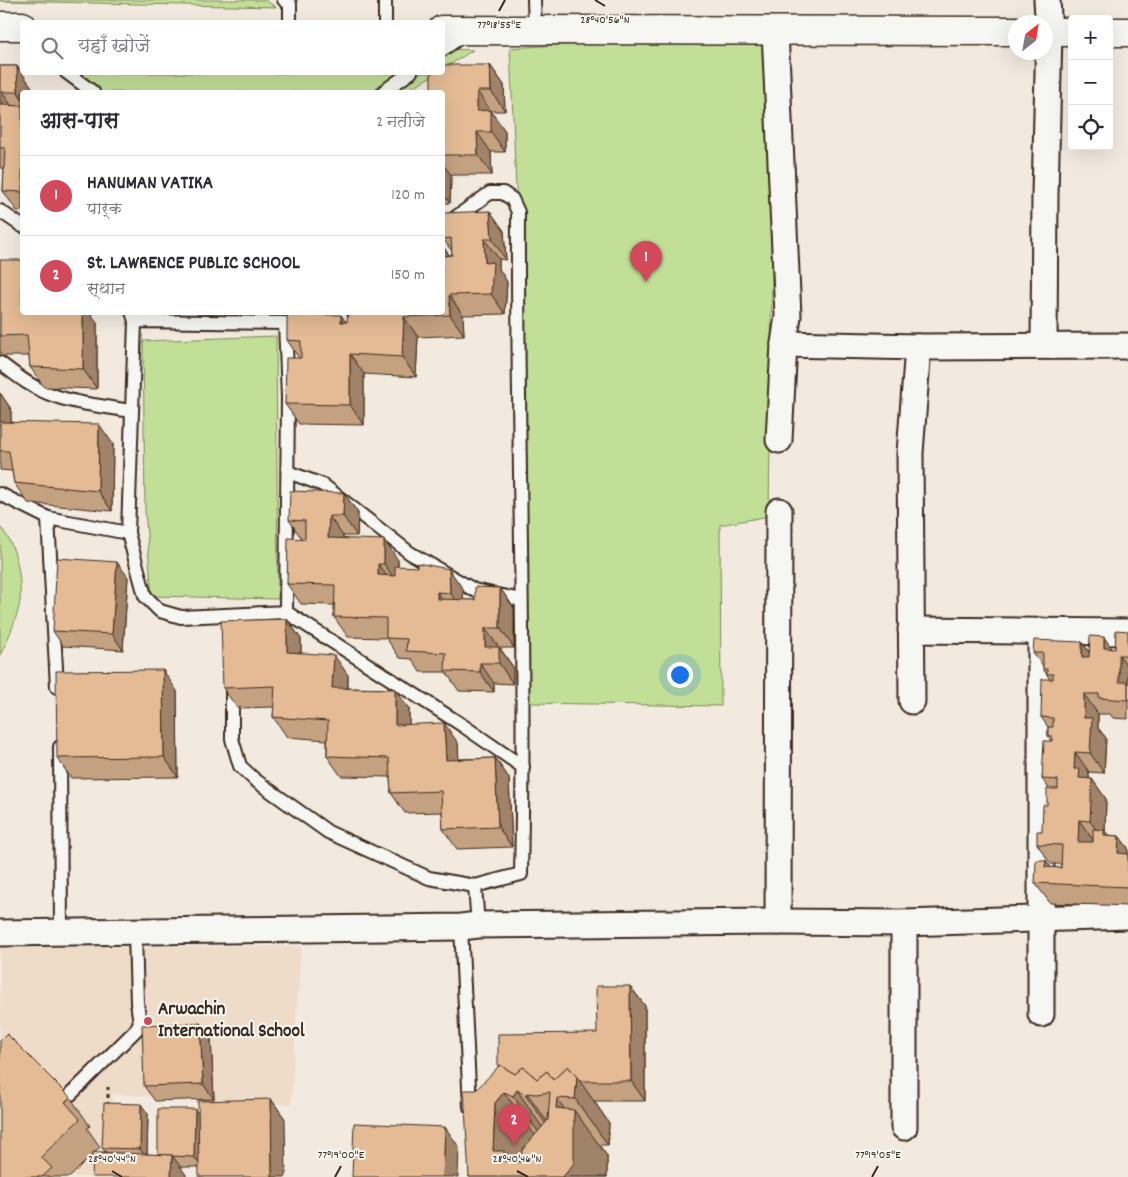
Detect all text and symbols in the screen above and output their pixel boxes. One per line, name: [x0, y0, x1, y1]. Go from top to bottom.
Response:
text: 28°40'56"N: [580, 12, 630, 29]
north arrow: [1008, 15, 1053, 60]
map controls: [1068, 15, 1113, 150]
button: +: [1068, 15, 1113, 60]
text: 77°18'55"E: [477, 17, 521, 34]
search box: [20, 20, 445, 75]
icon: search: [38, 34, 66, 62]
text: यहाँ खोजें: [78, 34, 150, 61]
button: −: [1068, 60, 1113, 105]
button: locate: [1068, 105, 1113, 150]
text: आस-पास: [40, 108, 119, 138]
text: 2 नतीजे: [376, 111, 425, 134]
text: HANUMAN VATIKA: [87, 171, 213, 198]
text: 1: [54, 184, 58, 207]
text: 120 m: [391, 184, 425, 207]
text: पार्क: [87, 198, 122, 221]
pin: 1: [630, 241, 662, 282]
text: St. LAWRENCE PUBLIC SCHOOL: [87, 251, 300, 278]
text: 2: [53, 264, 60, 287]
text: 150 m: [391, 264, 425, 287]
text: स्थान: [87, 278, 125, 301]
your location: [667, 662, 693, 688]
place label: Arwachin International School: [158, 997, 305, 1046]
marker: Arwachin International School: [142, 1015, 154, 1027]
pin: 2: [498, 1104, 530, 1145]
text: 77°19'00"E: [318, 1147, 365, 1164]
text: 77°19'05"E: [855, 1147, 901, 1164]
text: 28°40'44"N: [88, 1151, 136, 1168]
text: 28°40'46"N: [493, 1151, 541, 1168]

